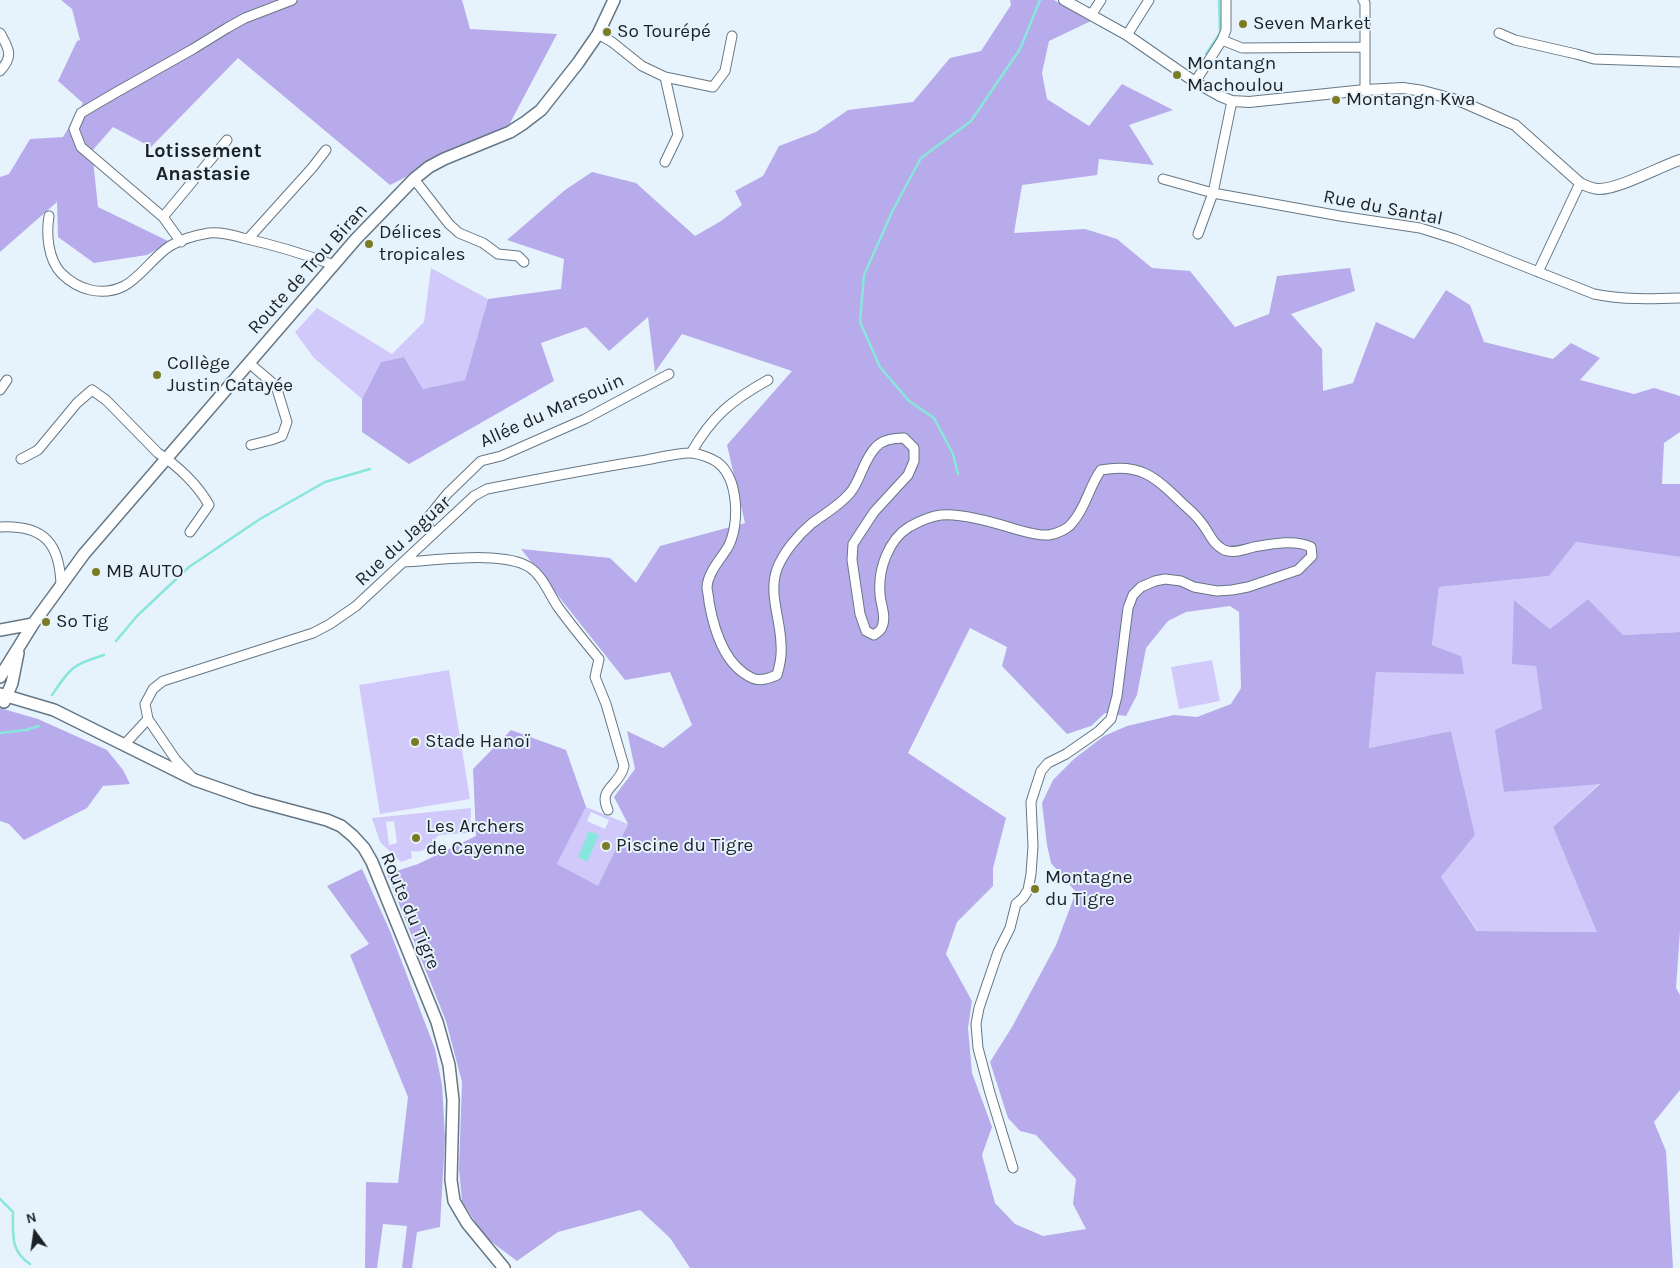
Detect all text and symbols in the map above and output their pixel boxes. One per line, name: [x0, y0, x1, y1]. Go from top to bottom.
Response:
place label: Seven Market: [1253, 13, 1371, 35]
marker: Seven Market: [1237, 18, 1249, 30]
place label: So Tourépé: [617, 21, 711, 43]
marker: So Tourépé: [601, 26, 613, 38]
place label: Montangn Machoulou: [1187, 53, 1284, 97]
marker: Montangn Machoulou: [1171, 69, 1183, 81]
place label: Montangn Kwa: [1346, 89, 1475, 111]
marker: Montangn Kwa: [1330, 94, 1342, 106]
district label: Lotissement Anastasie: [144, 139, 262, 186]
street label: Rue du Santal: [1321, 185, 1445, 231]
street label: Route de Trou Biran: [243, 199, 373, 339]
place label: Délices tropicales: [379, 222, 465, 266]
marker: Délices tropicales: [363, 238, 375, 250]
place label: Collège Justin Catayée: [167, 353, 293, 397]
marker: Collège Justin Catayée: [151, 369, 163, 381]
street label: Allée du Marsouin: [476, 369, 628, 453]
street label: Rue du Jaguar: [350, 491, 456, 591]
place label: MB AUTO: [106, 561, 184, 583]
marker: MB AUTO: [90, 566, 102, 578]
place label: So Tig: [56, 611, 108, 633]
marker: So Tig: [40, 616, 52, 628]
place label: Stade Hanoï: [425, 731, 530, 753]
marker: Stade Hanoï: [409, 736, 421, 748]
place label: Les Archers de Cayenne: [426, 816, 525, 860]
marker: Les Archers de Cayenne: [410, 832, 422, 844]
place label: Piscine du Tigre: [616, 835, 753, 857]
marker: Piscine du Tigre: [600, 840, 612, 852]
street label: Route du Tigre: [375, 849, 445, 973]
place label: Montagne du Tigre: [1045, 867, 1132, 911]
marker: Montagne du Tigre: [1029, 883, 1041, 895]
north arrow: [10, 1208, 60, 1258]
text: N: [24, 1208, 38, 1227]

